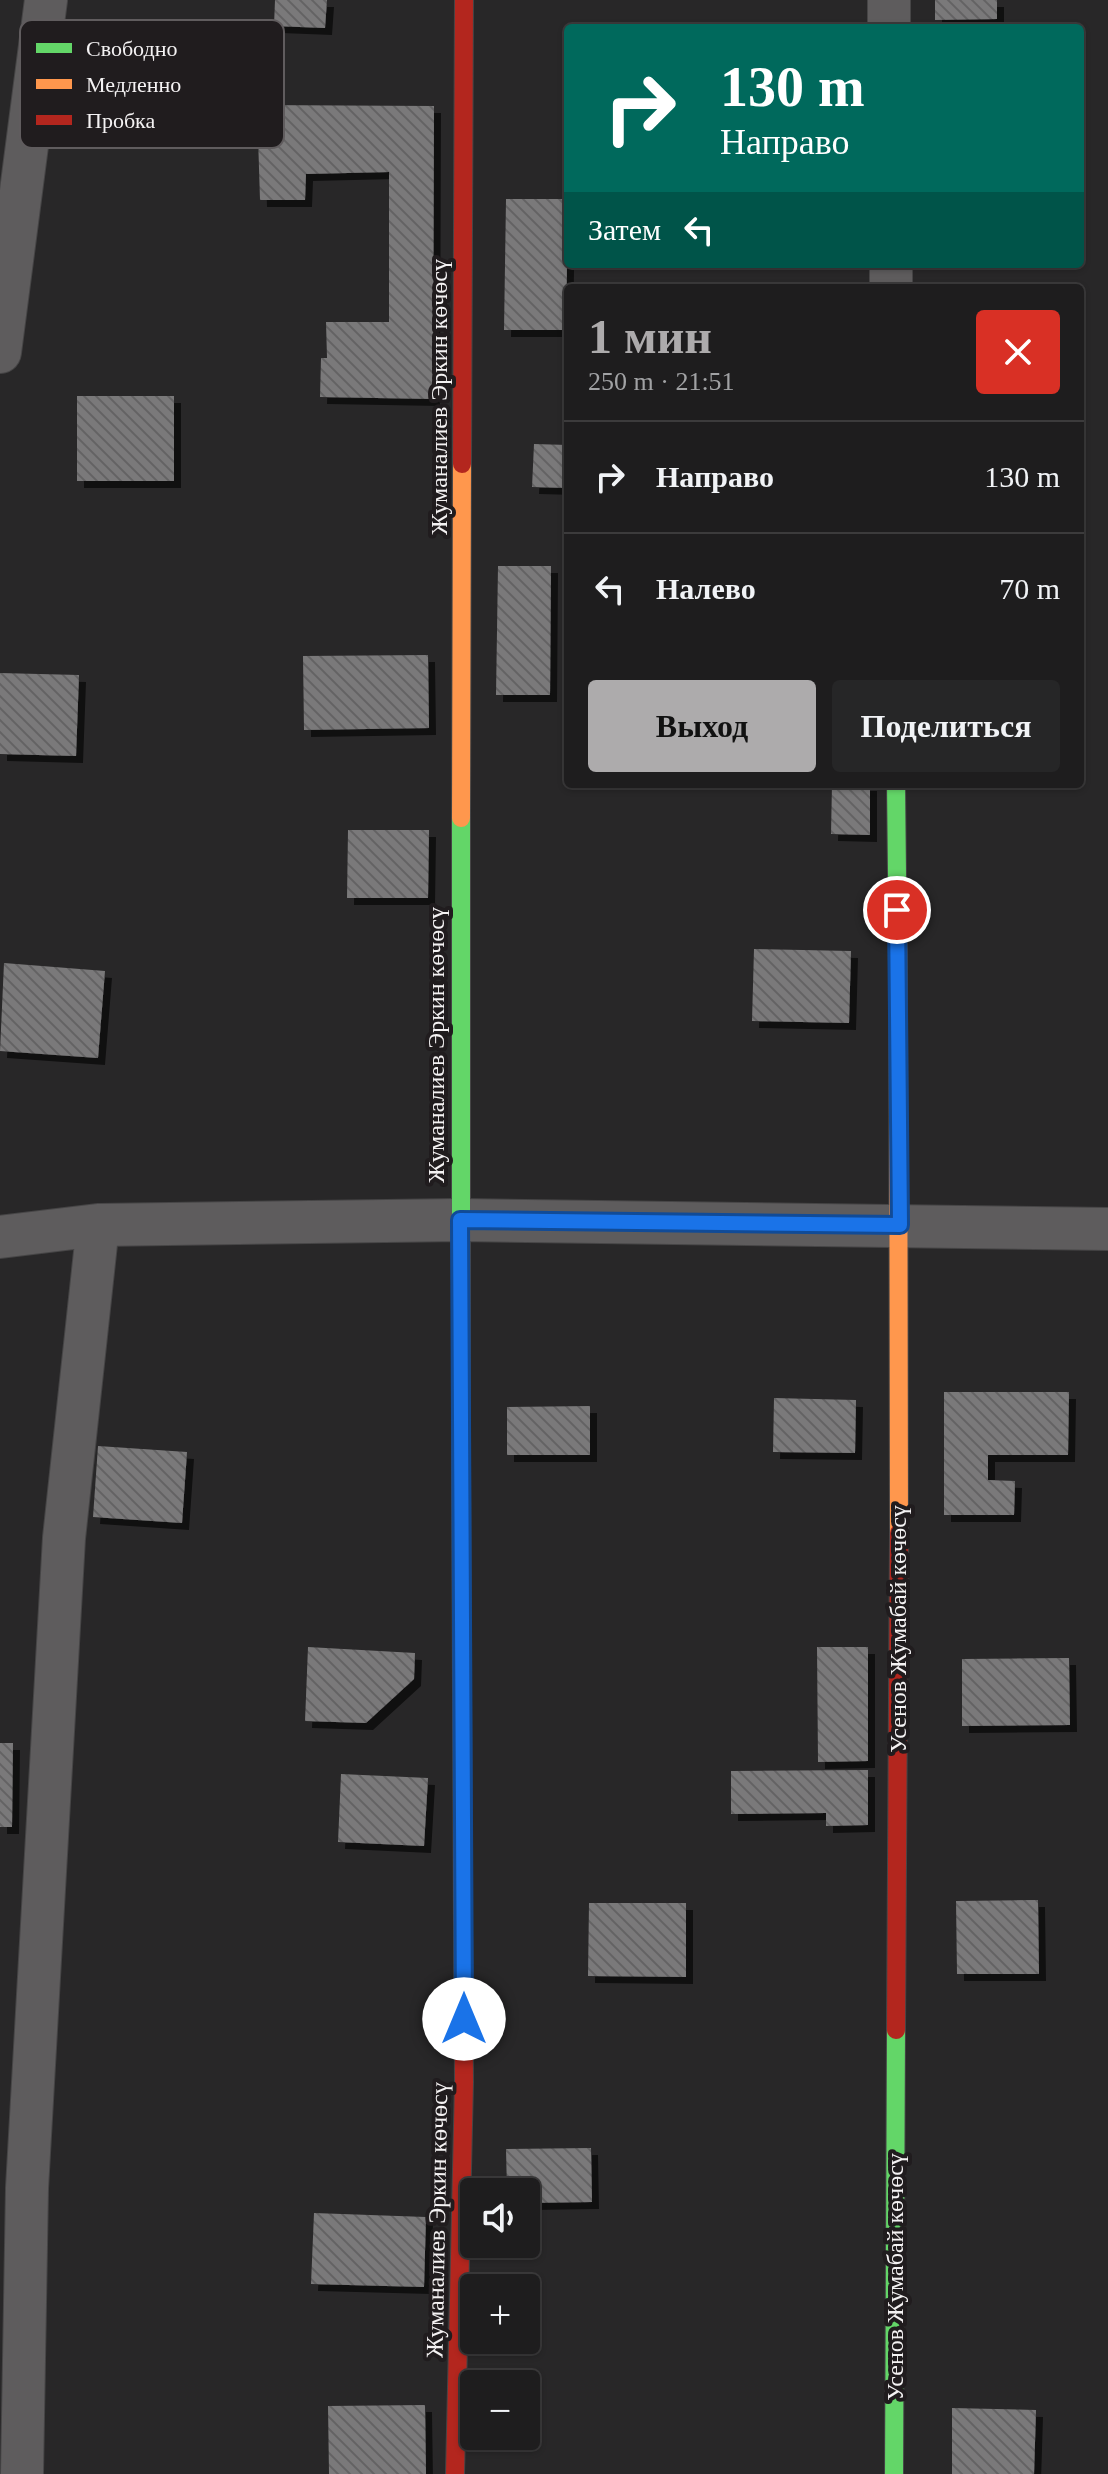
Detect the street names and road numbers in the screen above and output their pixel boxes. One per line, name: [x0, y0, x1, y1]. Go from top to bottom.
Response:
street label: Жуманалиев Эркин көчөсү: [426, 259, 452, 535]
street label: Жуманалиев Эркин көчөсү: [423, 907, 449, 1183]
street label: Усенов Жумабай көчөсү: [885, 1505, 911, 1753]
street label: Жуманалиев Эркин көчөсү: [422, 2082, 452, 2358]
street label: Усенов Жумабай көчөсү: [882, 2153, 908, 2401]

